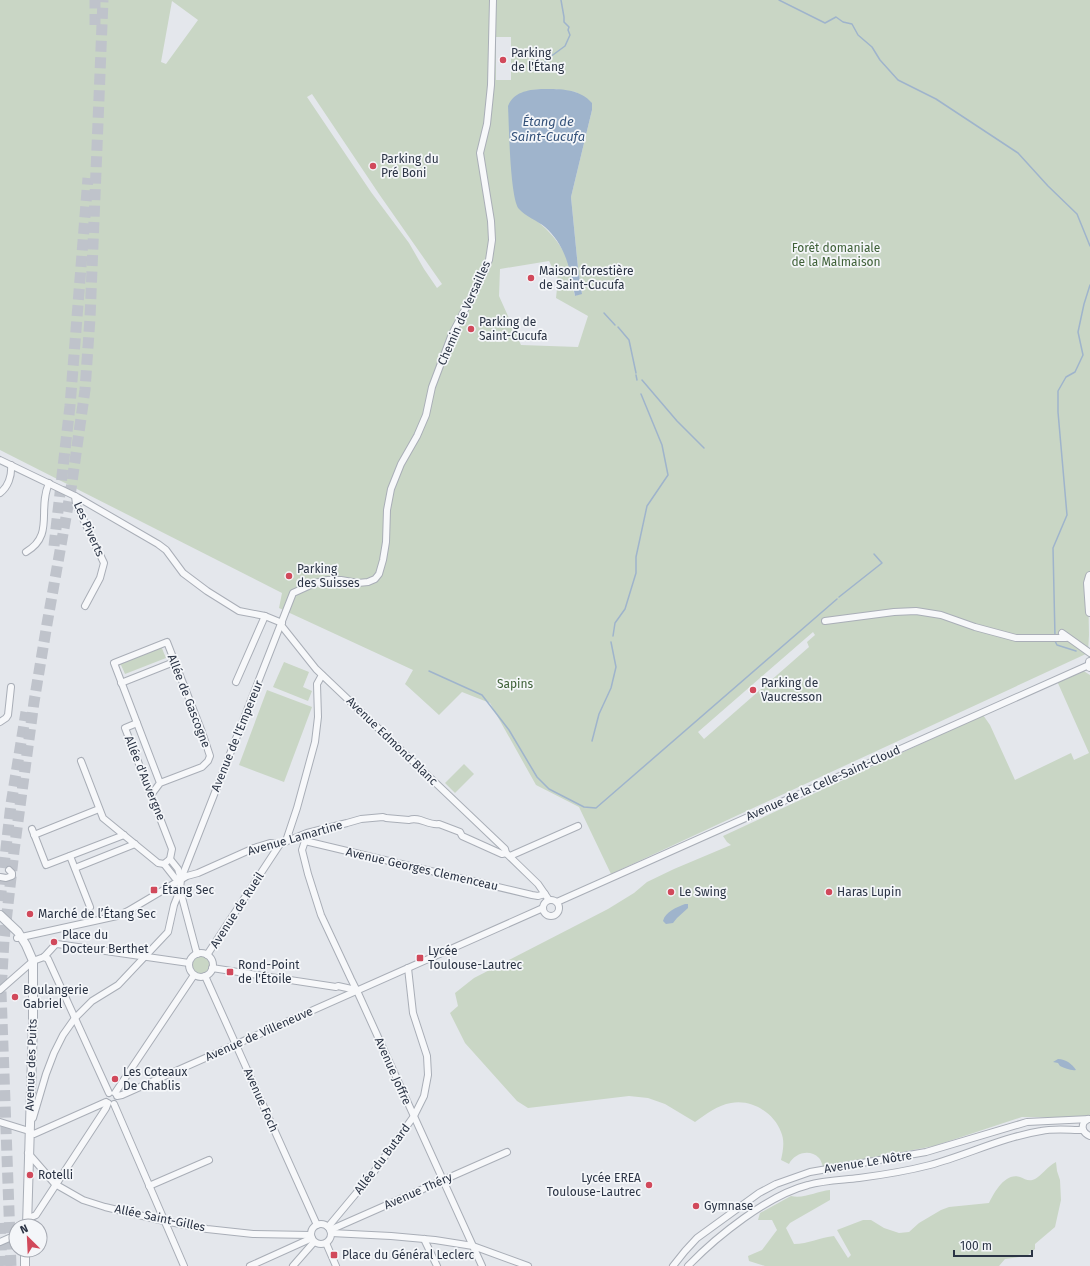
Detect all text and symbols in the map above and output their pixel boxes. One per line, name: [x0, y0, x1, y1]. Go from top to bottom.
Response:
place label: Parking de l'Étang: [511, 46, 565, 74]
marker: Parking de l'Étang: [498, 55, 508, 65]
water label: Étang de Saint-Cucufa: [510, 114, 585, 144]
place label: Parking du Pré Boni: [381, 152, 439, 180]
marker: Parking du Pré Boni: [368, 161, 378, 171]
park label: Forêt domaniale de la Malmaison: [791, 241, 881, 269]
street label: Chemin de Versailles: [435, 258, 494, 367]
place label: Maison forestière de Saint-Cucufa: [539, 264, 633, 292]
marker: Maison forestière de Saint-Cucufa: [526, 273, 536, 283]
place label: Parking de Saint-Cucufa: [479, 315, 548, 343]
marker: Parking de Saint-Cucufa: [466, 324, 476, 334]
street label: Les Piverts: [71, 500, 107, 559]
place label: Parking des Suisses: [297, 562, 360, 590]
marker: Parking des Suisses: [284, 571, 294, 581]
street label: Allée de Gascogne: [165, 652, 213, 750]
place label: Parking de Vaucresson: [761, 676, 822, 704]
park label: Sapins: [497, 677, 534, 691]
street label: Avenue de l'Empereur: [208, 678, 266, 794]
marker: Parking de Vaucresson: [748, 685, 758, 695]
street label: Avenue Edmond Blanc: [344, 694, 441, 788]
street label: Allée d'Auvergne: [122, 734, 168, 822]
street label: Avenue de la Celle-Saint-Cloud: [744, 743, 902, 823]
street label: Avenue Lamartine: [246, 818, 344, 858]
street label: Avenue Georges Clemenceau: [345, 845, 499, 893]
street label: Avenue de Rueil: [207, 869, 267, 951]
place label: Étang Sec: [162, 882, 215, 897]
marker: Étang Sec: [149, 885, 159, 895]
place label: Le Swing: [679, 885, 727, 899]
place label: Haras Lupin: [837, 885, 901, 899]
marker: Le Swing: [666, 887, 676, 897]
marker: Haras Lupin: [824, 887, 834, 897]
place label: Marché de l’Étang Sec: [38, 906, 156, 921]
marker: Marché de l’Étang Sec: [25, 909, 35, 919]
place label: Place du Docteur Berthet: [62, 928, 149, 956]
marker: Place du Docteur Berthet: [49, 937, 59, 947]
place label: Lycée Toulouse-Lautrec: [428, 944, 522, 972]
marker: Lycée Toulouse-Lautrec: [415, 953, 425, 963]
place label: Rond-Point de l'Étoile: [238, 958, 300, 986]
marker: Rond-Point de l'Étoile: [225, 967, 235, 977]
place label: Boulangerie Gabriel: [23, 983, 88, 1011]
marker: Boulangerie Gabriel: [10, 992, 20, 1002]
street label: Avenue de Villeneuve: [203, 1004, 315, 1064]
street label: Avenue des Puits: [22, 1018, 40, 1111]
street label: Avenue Joffre: [372, 1035, 414, 1107]
place label: Les Coteaux De Chablis: [123, 1065, 188, 1093]
street label: Avenue Foch: [241, 1066, 281, 1134]
marker: Les Coteaux De Chablis: [110, 1074, 120, 1084]
street label: Allée du Butard: [351, 1121, 413, 1197]
street label: Avenue Le Nôtre: [823, 1148, 913, 1176]
place label: Rotelli: [38, 1168, 73, 1182]
marker: Rotelli: [25, 1170, 35, 1180]
street label: Avenue Théry: [382, 1170, 454, 1212]
place label: Lycée EREA Toulouse-Lautrec: [547, 1171, 641, 1199]
marker: Lycée EREA Toulouse-Lautrec: [644, 1180, 654, 1190]
place label: Gymnase: [704, 1199, 753, 1213]
marker: Gymnase: [691, 1201, 701, 1211]
street label: Allée Saint-Gilles: [113, 1202, 207, 1235]
north arrow: [8, 1218, 48, 1258]
text: N: [18, 1222, 30, 1237]
scale bar: [954, 1232, 1032, 1258]
text: 100 m: [960, 1239, 992, 1253]
place label: Place du Général Leclerc: [342, 1248, 475, 1262]
marker: Place du Général Leclerc: [329, 1250, 339, 1260]

